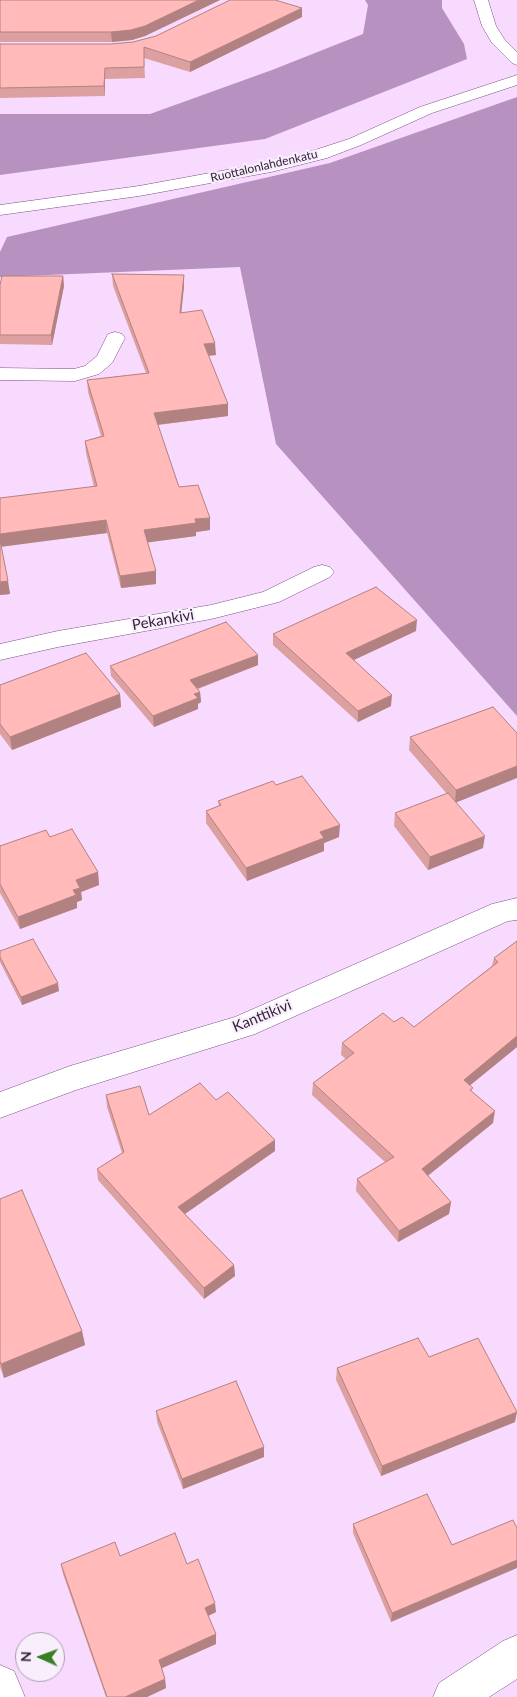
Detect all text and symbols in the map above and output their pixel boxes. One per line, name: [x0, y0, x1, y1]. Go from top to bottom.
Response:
street label: Ruottalonlahdenkatu: [209, 147, 319, 185]
street label: Pekankivi: [131, 606, 195, 634]
street label: Kanttikivi: [230, 996, 294, 1036]
north arrow: [15, 1632, 65, 1682]
text: N: [17, 1651, 34, 1662]

